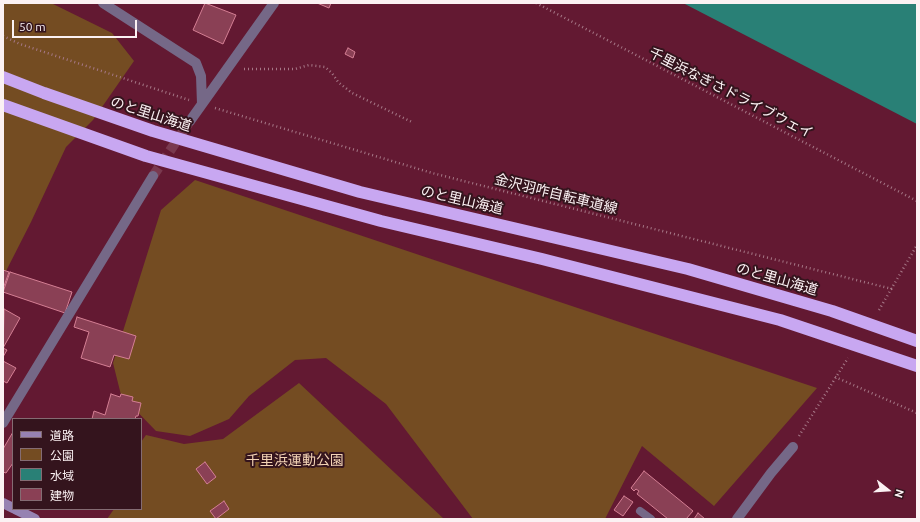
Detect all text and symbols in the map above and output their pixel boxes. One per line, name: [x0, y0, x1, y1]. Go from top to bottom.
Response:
scale bar: [14, 12, 139, 38]
text: 50 m: [19, 20, 46, 33]
street label: 千里浜なぎさドライブウェイ: [646, 44, 816, 142]
street label: のと里山海道: [108, 93, 194, 135]
street label: 金沢羽咋自転車道線: [493, 171, 619, 217]
street label: のと里山海道: [419, 182, 505, 218]
street label: のと里山海道: [734, 259, 820, 299]
legend: [12, 418, 142, 510]
text: 道路: [50, 429, 74, 442]
text: 公園: [50, 449, 74, 462]
park label: 千里浜運動公園: [246, 452, 344, 468]
text: 水域: [50, 469, 74, 482]
north arrow: [868, 470, 908, 510]
text: N: [893, 488, 906, 499]
text: 建物: [50, 489, 74, 502]

